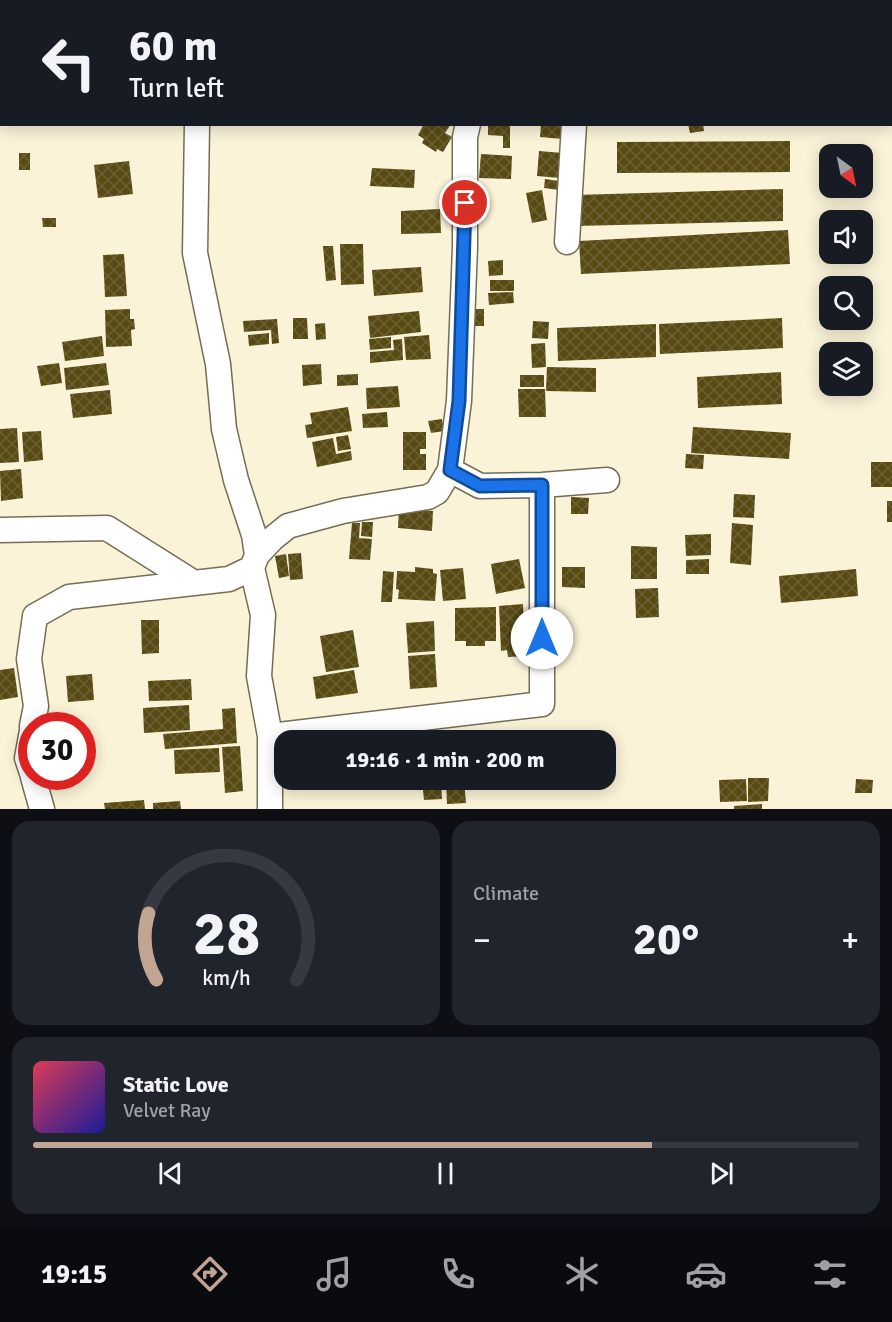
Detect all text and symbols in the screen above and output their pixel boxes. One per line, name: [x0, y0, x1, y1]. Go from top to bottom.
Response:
text: 60 m: [129, 21, 218, 72]
icon: left: [30, 24, 108, 102]
text: Turn left: [129, 72, 224, 105]
north arrow: [819, 144, 873, 198]
map controls: [819, 144, 873, 396]
pin: [439, 177, 490, 228]
icon: arrive: [448, 186, 481, 219]
button: sound: [819, 210, 873, 264]
button: search: [819, 276, 873, 330]
button: layers: [819, 342, 873, 396]
position arrow: [510, 606, 574, 670]
speed limit sign: 30: [18, 712, 96, 790]
text: 19:16 · 1 min · 200 m: [345, 746, 545, 773]
text: Climate: [473, 881, 539, 906]
text: 28: [192, 895, 260, 972]
text: 20°: [633, 912, 699, 967]
text: −: [473, 920, 491, 961]
text: +: [841, 920, 859, 961]
text: km/h: [202, 965, 250, 991]
text: Static Love: [123, 1071, 229, 1098]
text: Velvet Ray: [123, 1098, 211, 1123]
icon: previous: [154, 1157, 187, 1190]
icon: pause: [429, 1157, 462, 1190]
icon: next: [705, 1157, 738, 1190]
icon: directions: [189, 1253, 231, 1295]
icon: music: [313, 1253, 355, 1295]
icon: phone: [437, 1253, 479, 1295]
icon: climate: [561, 1253, 603, 1295]
icon: car: [685, 1253, 727, 1295]
icon: filters: [809, 1253, 851, 1295]
text: 19:15: [41, 1258, 107, 1291]

